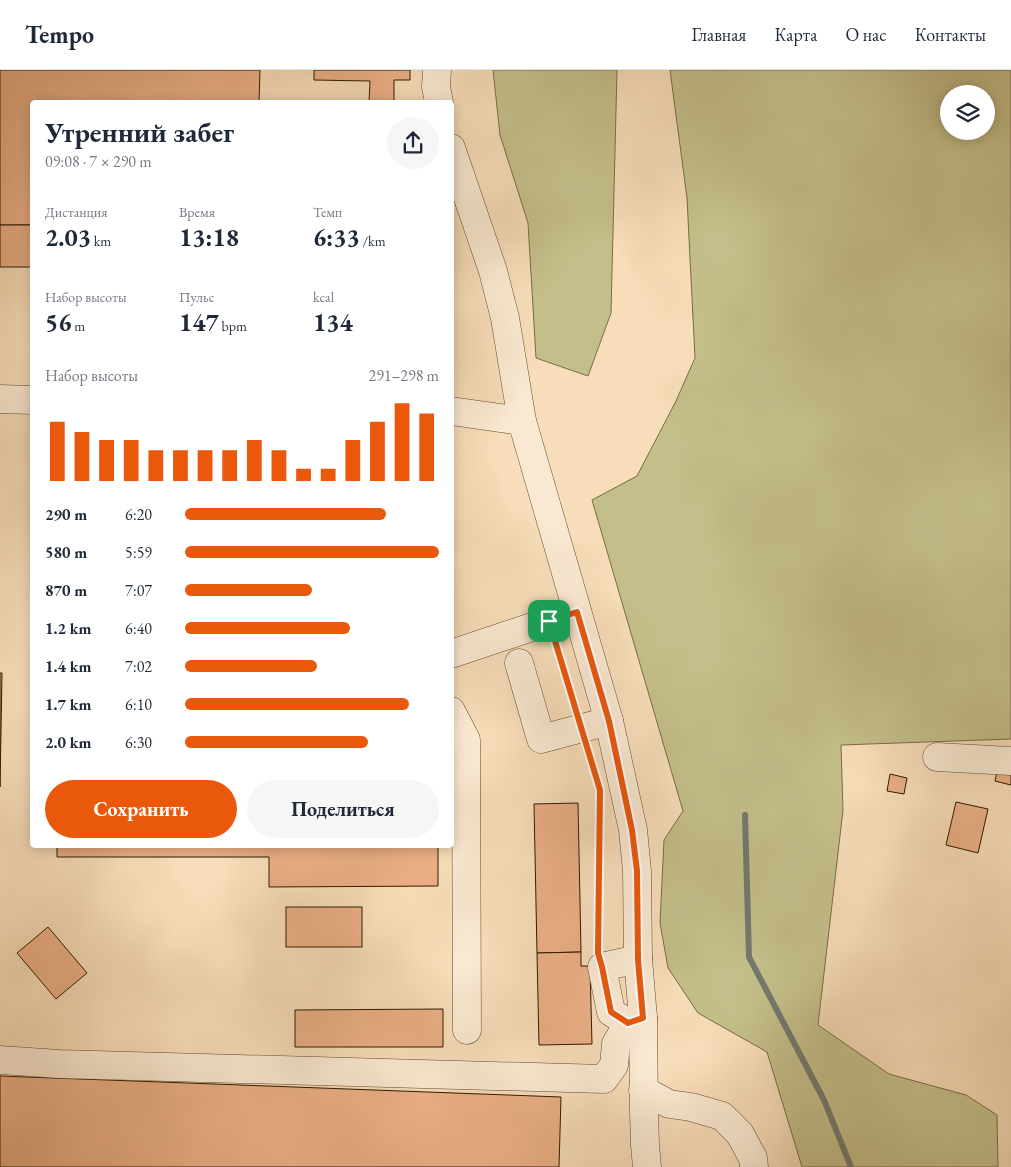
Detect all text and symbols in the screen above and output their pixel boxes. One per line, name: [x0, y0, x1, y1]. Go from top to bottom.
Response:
text: Tempo: [25, 19, 94, 50]
text: Главная: [692, 23, 746, 46]
text: Карта: [774, 23, 817, 46]
text: О нас: [845, 23, 887, 46]
text: Контакты: [915, 23, 986, 46]
map controls: [940, 85, 995, 140]
button: layers: [940, 85, 995, 140]
text: Утренний забег: [45, 114, 234, 150]
button: share: [387, 117, 439, 169]
text: 09:08 · 7 × 290 m: [45, 151, 152, 172]
text: Дистанция: [45, 203, 107, 221]
text: Время: [179, 203, 215, 221]
text: Темп: [313, 203, 342, 221]
text: 2.03: [45, 221, 91, 253]
text: 13:18: [179, 221, 239, 253]
text: 6:33: [313, 221, 360, 253]
text: km: [91, 232, 111, 250]
text: /km: [360, 232, 386, 250]
text: Набор высоты: [45, 288, 126, 306]
text: Пульс: [179, 288, 214, 306]
text: kcal: [313, 288, 334, 306]
text: 56: [45, 306, 71, 338]
text: 147: [179, 306, 219, 338]
text: 134: [313, 306, 353, 338]
text: m: [71, 317, 85, 335]
text: bpm: [219, 317, 247, 335]
text: Набор высоты: [45, 365, 138, 386]
text: 291–298 m: [368, 365, 439, 386]
text: 290 m: [45, 504, 87, 525]
text: 6:20: [125, 504, 152, 525]
text: 580 m: [45, 542, 87, 563]
text: 5:59: [125, 542, 152, 563]
text: 870 m: [45, 580, 87, 601]
text: 7:07: [125, 580, 152, 601]
pin: [528, 600, 570, 642]
icon: arrive: [535, 607, 563, 635]
text: 1.2 km: [45, 618, 91, 639]
text: 6:40: [125, 618, 152, 639]
text: 1.4 km: [45, 656, 91, 677]
text: 7:02: [125, 656, 152, 677]
text: 1.7 km: [45, 694, 91, 715]
text: 6:10: [125, 694, 152, 715]
text: 2.0 km: [45, 732, 91, 753]
text: 6:30: [125, 732, 152, 753]
button: Сохранить: [45, 780, 237, 838]
button: Поделиться: [247, 780, 439, 838]

